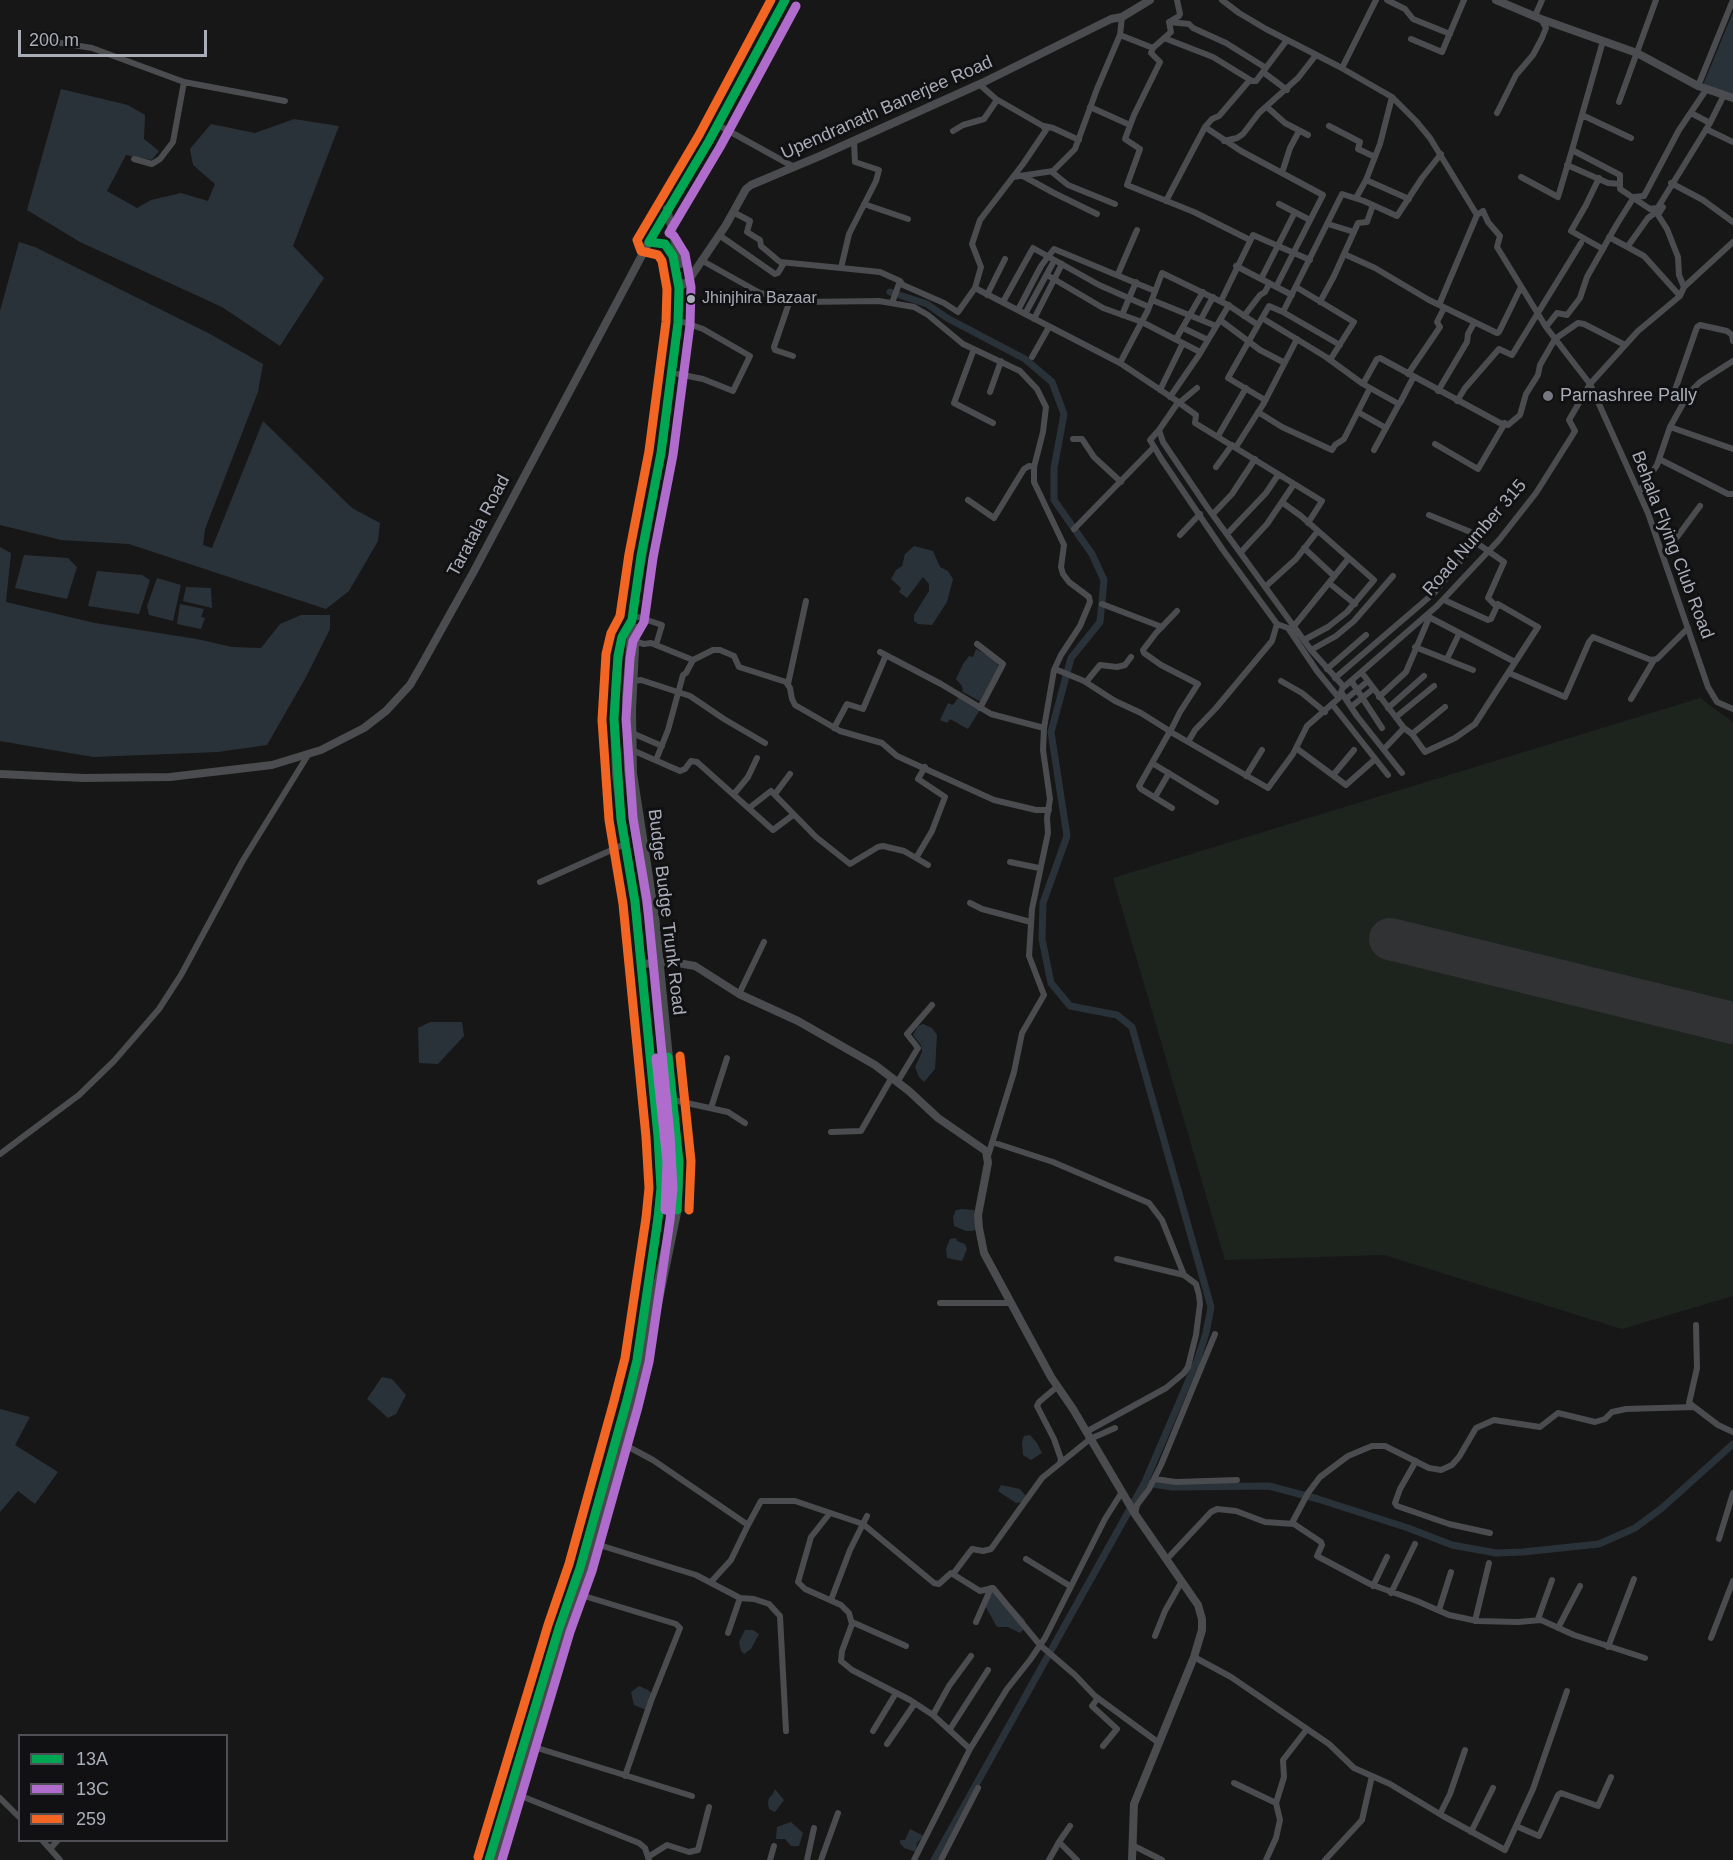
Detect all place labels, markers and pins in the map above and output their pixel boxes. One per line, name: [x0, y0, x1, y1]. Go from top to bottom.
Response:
place label: Jhinjhira Bazaar: [702, 289, 817, 309]
marker: Jhinjhira Bazaar: [685, 293, 697, 305]
place label: Parnashree Pally: [1560, 385, 1697, 407]
marker: Parnashree Pally: [1541, 389, 1555, 403]

